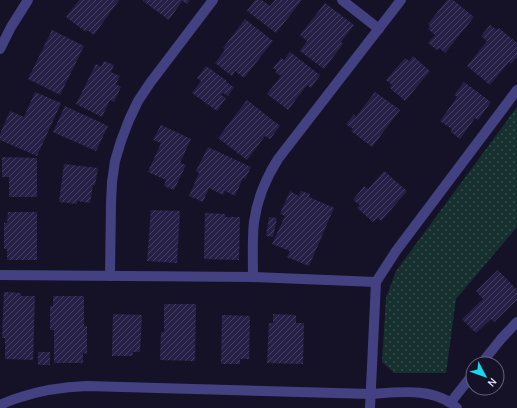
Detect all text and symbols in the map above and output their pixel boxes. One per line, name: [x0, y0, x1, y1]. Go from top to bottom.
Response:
north arrow: [465, 356, 505, 396]
text: N: [485, 375, 500, 389]

